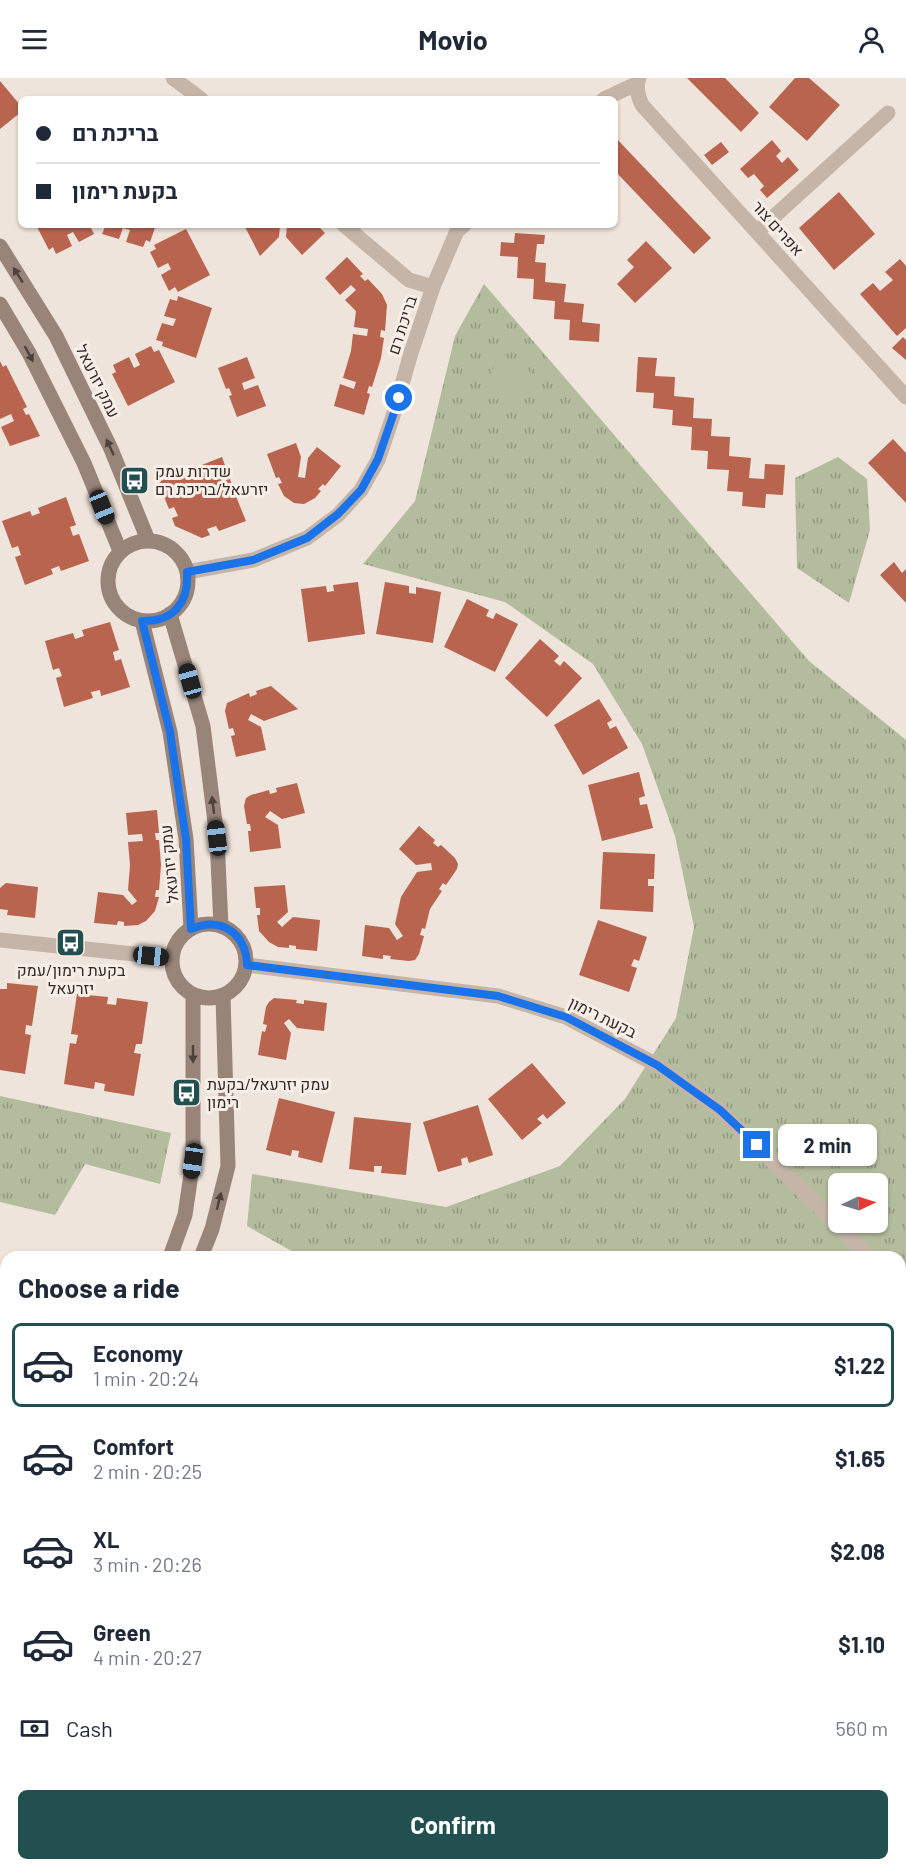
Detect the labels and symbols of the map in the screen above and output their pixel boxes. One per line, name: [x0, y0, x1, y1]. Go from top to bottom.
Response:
street label: אפרים צור: [749, 196, 808, 259]
one-way arrow: [13, 267, 24, 283]
street label: בריכת רם: [383, 292, 420, 357]
street label: עמק יזרעאל: [73, 341, 124, 420]
one-way arrow: [24, 346, 34, 363]
route start: [385, 384, 412, 411]
one-way arrow: [105, 438, 114, 456]
place label: שדרות עמק יזרעאל/בריכת רם: [155, 461, 268, 498]
bus stop icon: שדרות עמק יזרעאל/בריכת רם: [118, 464, 150, 496]
car: [87, 487, 117, 527]
car: [176, 661, 204, 701]
one-way arrow: [208, 795, 217, 814]
car: [206, 819, 228, 857]
street label: עמק יזרעאל: [156, 824, 181, 904]
bus stop icon: בקעת רימון/עמק יזרעאל: [55, 926, 87, 958]
car: [132, 945, 170, 967]
place label: בקעת רימון/עמק יזרעאל: [17, 960, 126, 997]
street label: בקעת רימון: [566, 992, 641, 1041]
one-way arrow: [188, 1044, 198, 1063]
place label: עמק יזרעאל/בקעת רימון: [207, 1074, 330, 1111]
bus stop icon: עמק יזרעאל/בקעת רימון: [170, 1077, 202, 1109]
callout: 2 min: [778, 1124, 877, 1166]
route end: [743, 1131, 770, 1158]
car: [182, 1142, 204, 1180]
north arrow: [828, 1173, 888, 1233]
one-way arrow: [215, 1192, 224, 1210]

